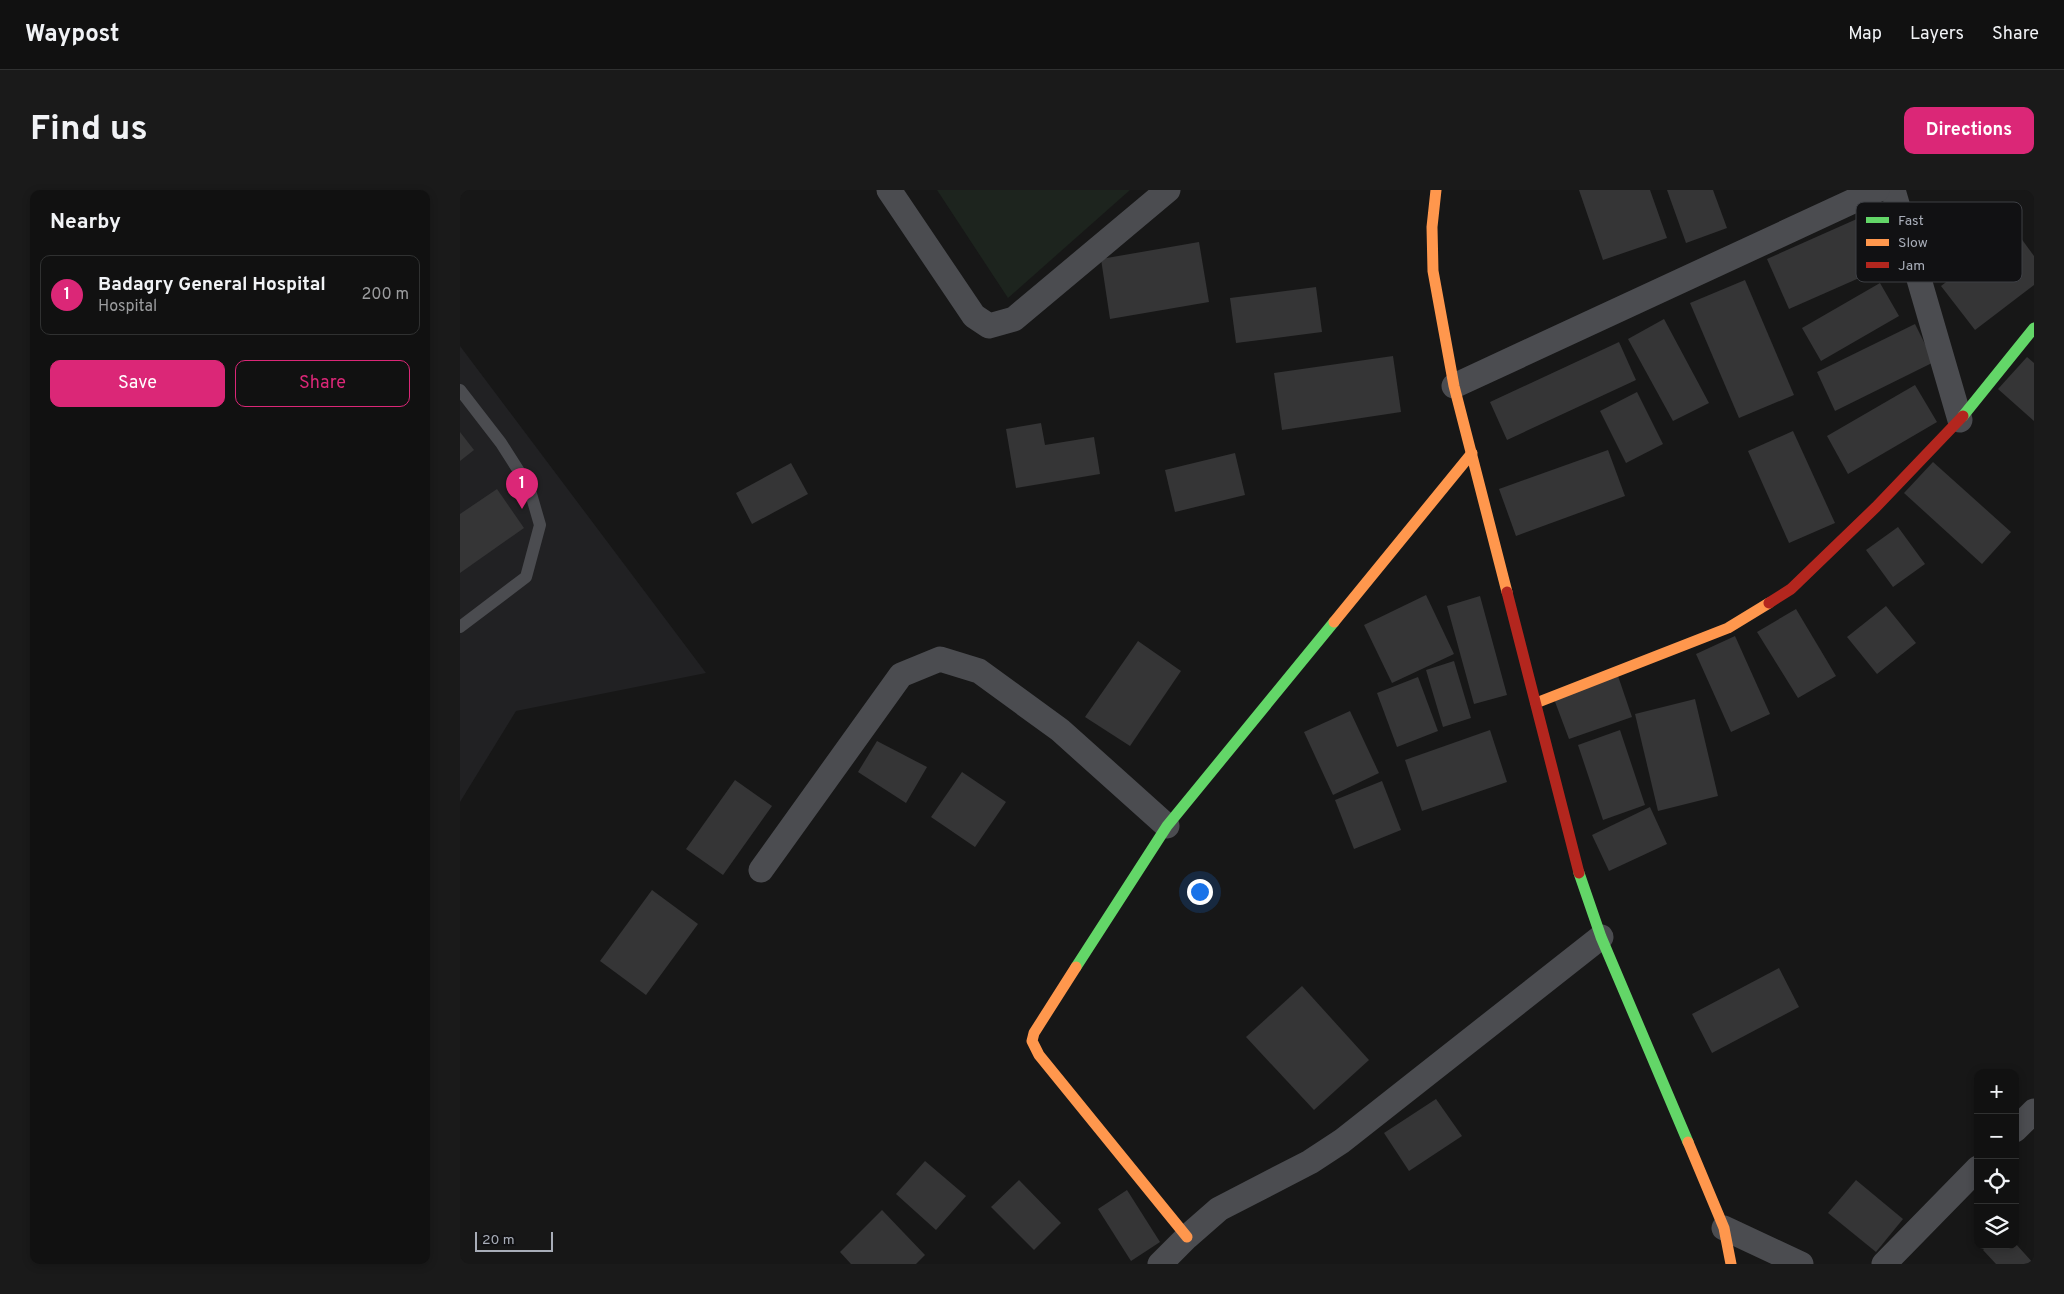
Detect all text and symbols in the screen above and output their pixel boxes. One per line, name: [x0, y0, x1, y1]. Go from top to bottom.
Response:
text: Waypost: [25, 20, 119, 50]
text: Map: [1848, 23, 1882, 46]
text: Layers: [1910, 23, 1964, 46]
text: Share: [1992, 23, 2039, 46]
button: Directions: [1904, 107, 2034, 154]
text: Find us: [30, 108, 148, 152]
legend: [1856, 202, 2022, 282]
text: Nearby: [50, 209, 121, 236]
text: Fast: [1898, 213, 1924, 230]
text: Slow: [1898, 235, 1928, 252]
text: Jam: [1898, 258, 1925, 275]
text: Badagry General Hospital: [98, 273, 326, 297]
text: 1: [64, 285, 70, 305]
text: 200 m: [361, 285, 409, 305]
text: Hospital: [98, 297, 157, 317]
button: Save: [50, 360, 225, 407]
button: Share: [235, 360, 410, 407]
pin: 1: [506, 468, 538, 509]
your location: [1187, 879, 1213, 905]
map controls: [1974, 1069, 2019, 1249]
button: +: [1974, 1069, 2019, 1114]
button: −: [1974, 1114, 2019, 1159]
button: locate: [1974, 1159, 2019, 1204]
button: layers: [1974, 1204, 2019, 1249]
scale bar: [475, 1229, 552, 1252]
text: 20 m: [482, 1232, 515, 1249]

